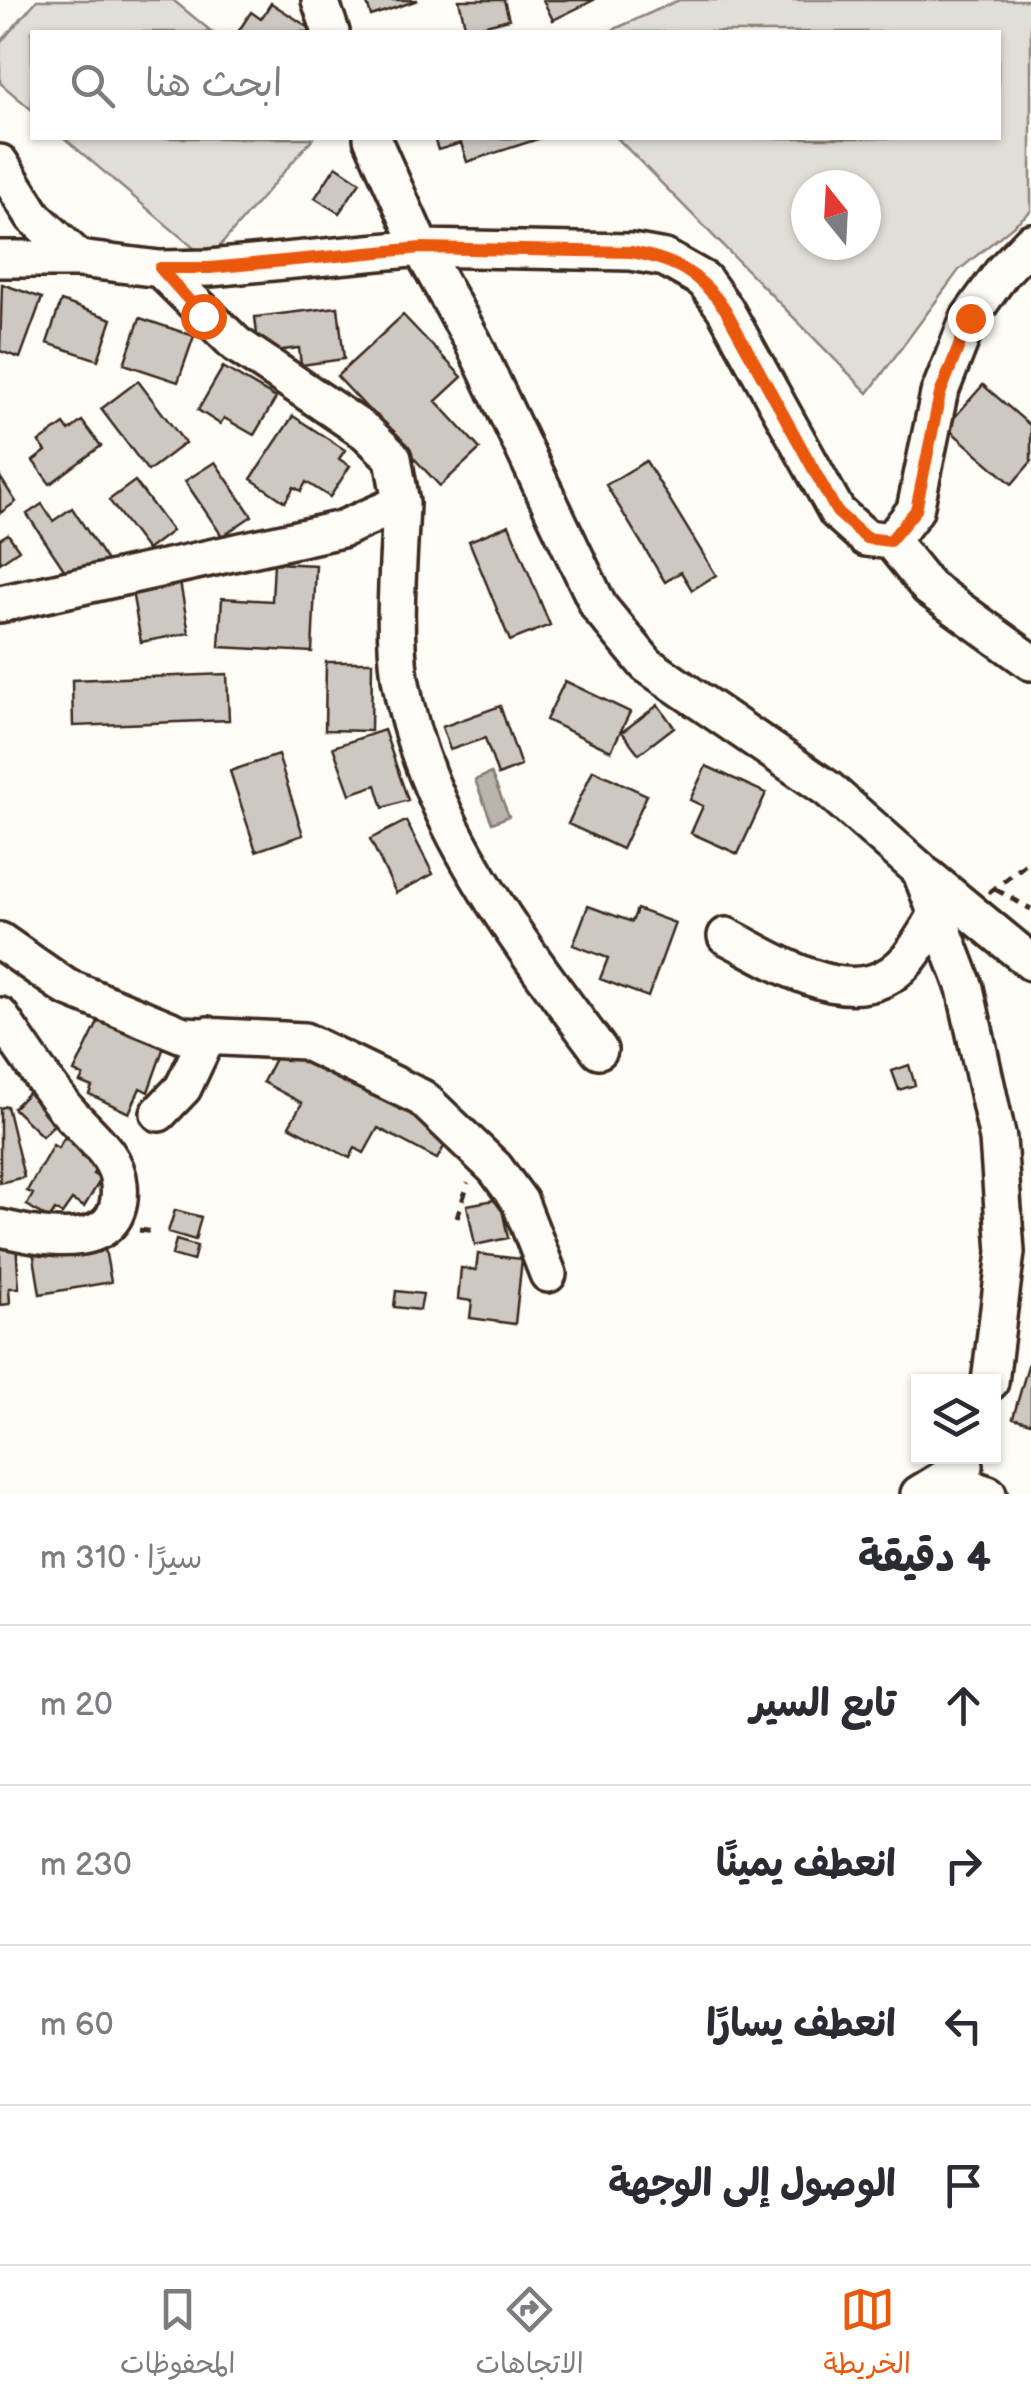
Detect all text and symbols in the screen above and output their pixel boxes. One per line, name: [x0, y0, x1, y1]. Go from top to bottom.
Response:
search box: [30, 30, 1001, 140]
icon: search: [65, 58, 120, 113]
text: ابحث هنا: [145, 62, 282, 107]
north arrow: [791, 170, 881, 260]
route start: [181, 294, 227, 340]
route end: [948, 296, 994, 342]
map controls: [911, 1374, 1001, 1464]
button: layers: [911, 1374, 1001, 1464]
text: 4 دقيقة: [858, 1533, 991, 1584]
text: سيرًا · 310 m: [40, 1539, 203, 1578]
icon: ahead: [936, 1678, 991, 1733]
text: تابع السير: [750, 1682, 896, 1727]
text: 20 m: [40, 1686, 113, 1725]
icon: right: [936, 1838, 991, 1893]
text: انعطف يمينًا: [716, 1842, 896, 1887]
text: 230 m: [40, 1846, 132, 1885]
icon: left: [936, 1998, 991, 2053]
text: انعطف يسارًا: [706, 2002, 896, 2047]
text: 60 m: [40, 2006, 113, 2045]
icon: arrive: [936, 2158, 991, 2213]
text: الوصول إلى الوجهة: [608, 2162, 896, 2207]
tab: المحفوظات: [120, 2282, 235, 2388]
tab: الاتجاهات: [475, 2282, 584, 2388]
tab: الخريطة: [824, 2282, 911, 2388]

